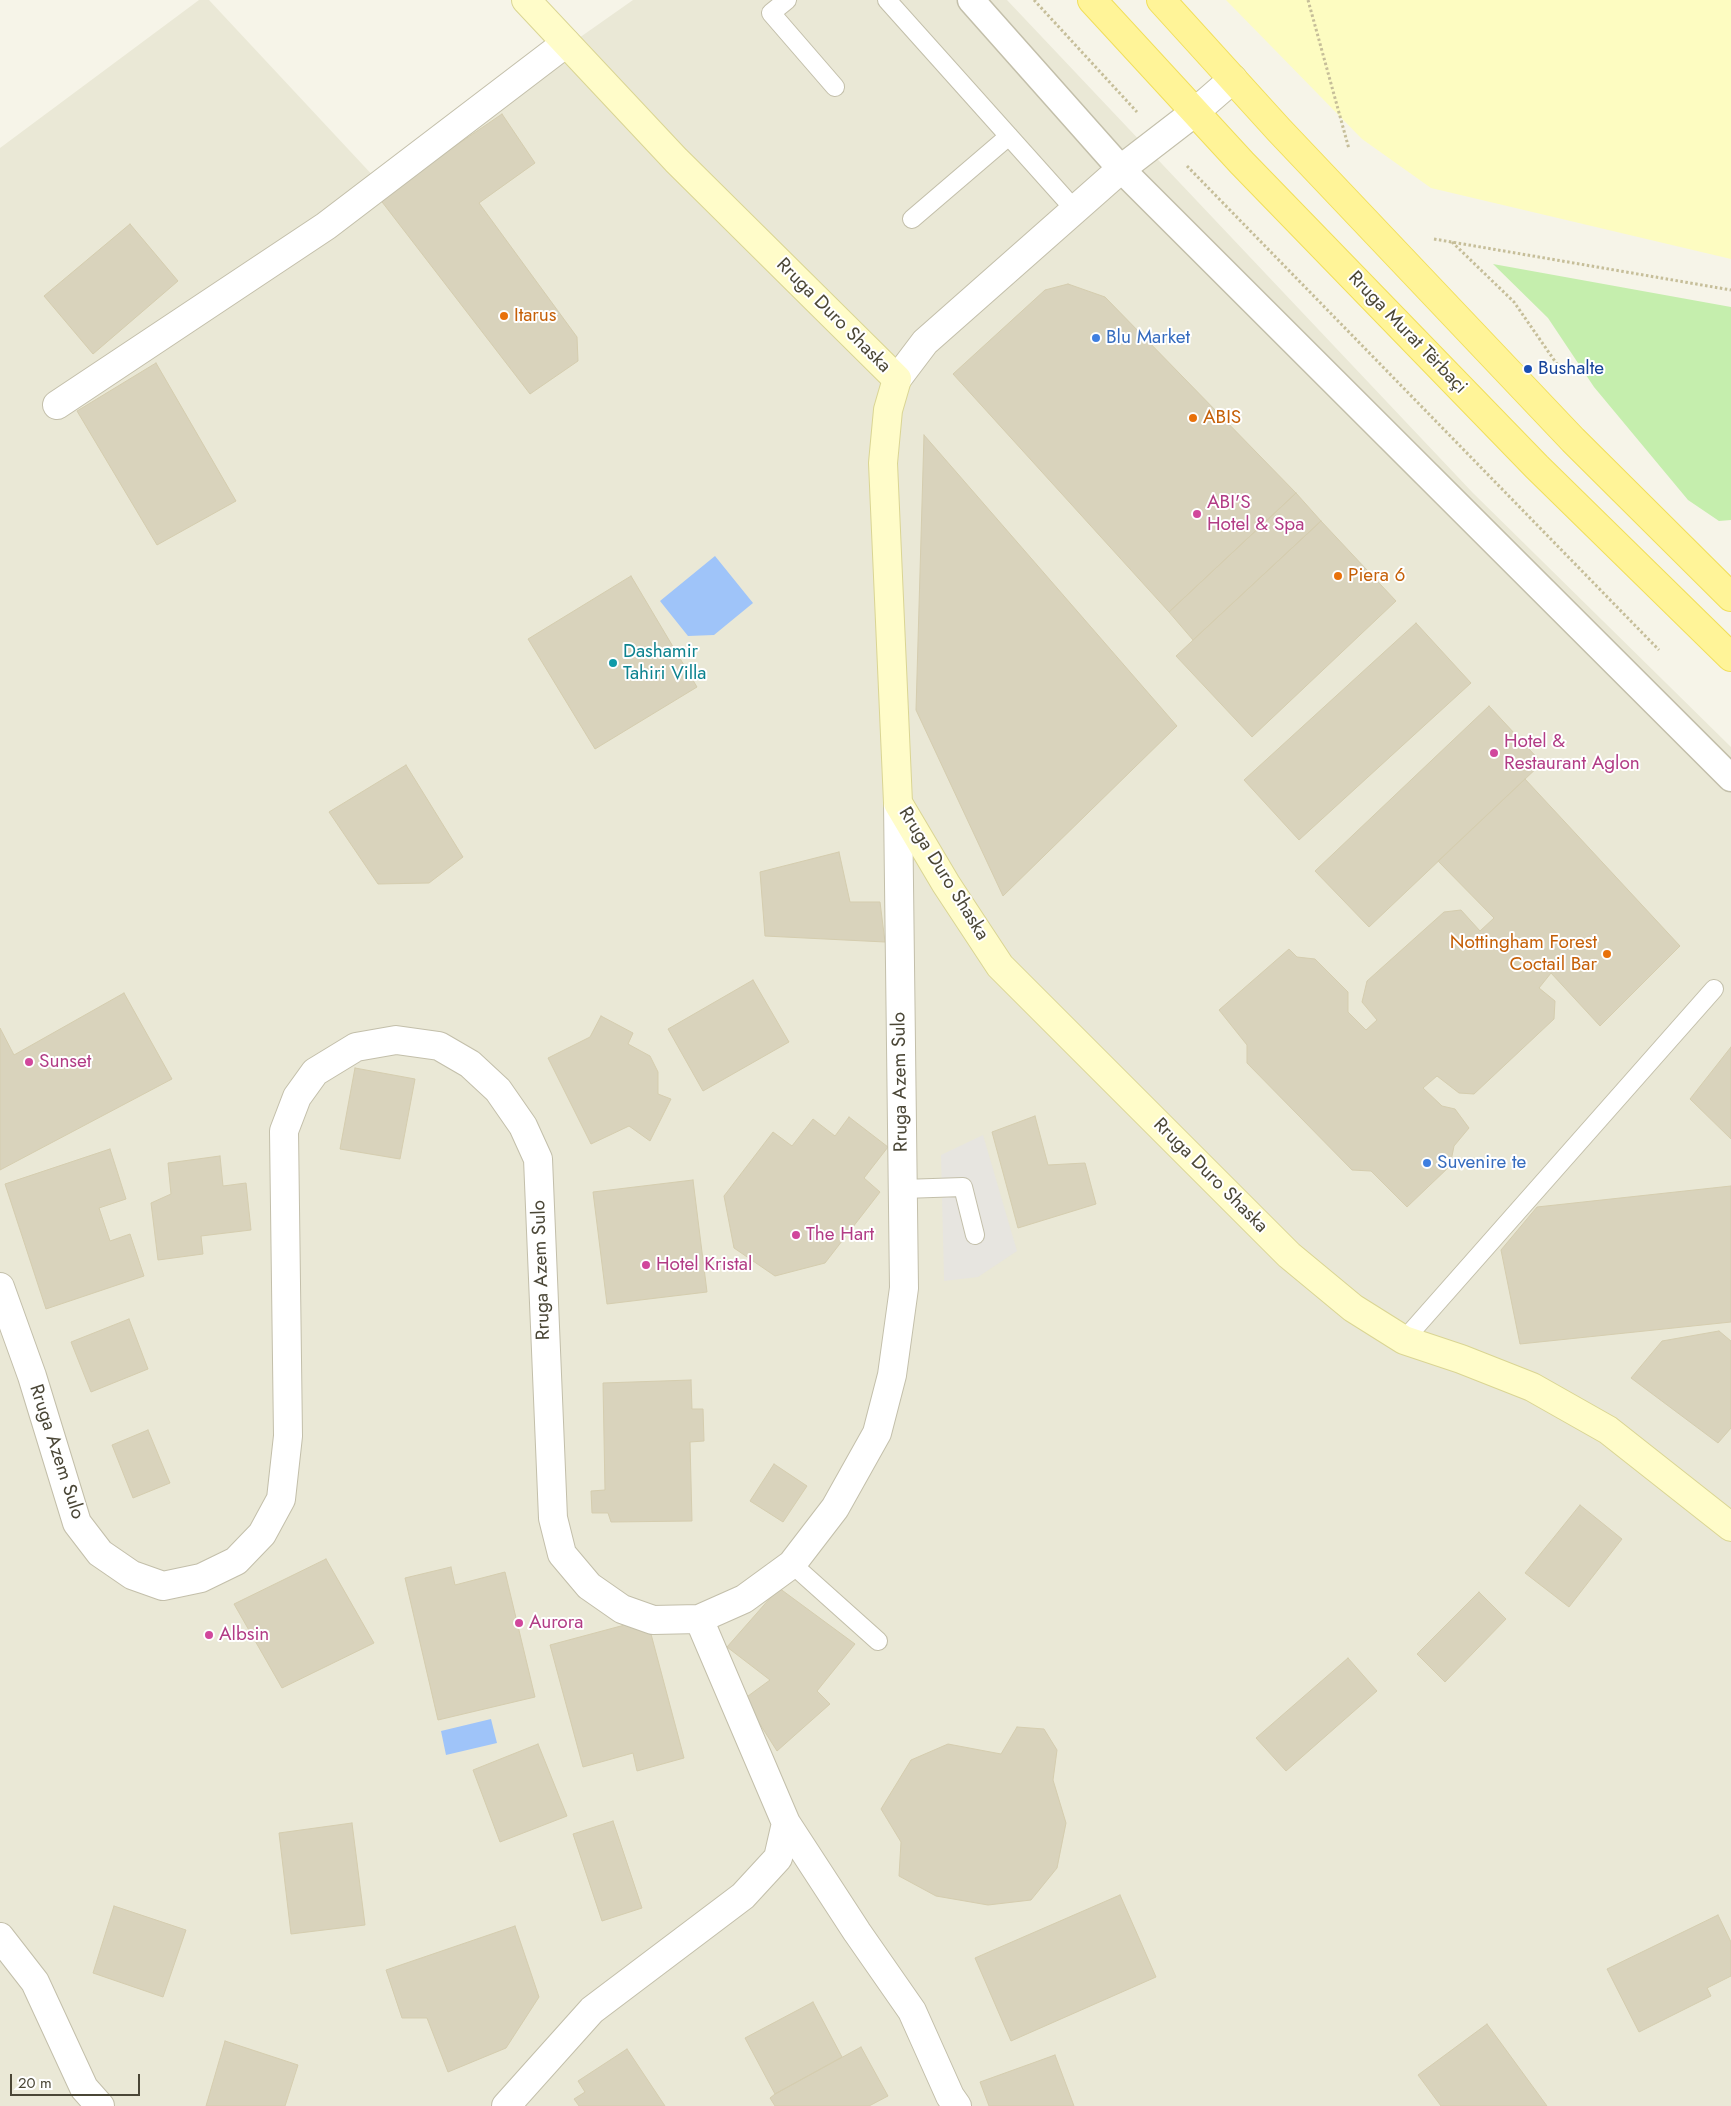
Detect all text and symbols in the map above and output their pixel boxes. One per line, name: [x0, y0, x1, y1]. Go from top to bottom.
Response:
street label: Rruga Duro Shaska: [771, 254, 895, 378]
street label: Rruga Murat Tërbaçi: [1343, 267, 1471, 399]
place label: Itarus: [514, 305, 557, 327]
marker: Itarus: [498, 310, 510, 322]
place label: Blu Market: [1106, 327, 1190, 349]
marker: Blu Market: [1090, 332, 1102, 344]
place label: Bushalte: [1538, 358, 1604, 380]
marker: Bushalte: [1522, 363, 1534, 375]
place label: ABIS: [1203, 407, 1241, 429]
marker: ABIS: [1187, 412, 1199, 424]
place label: ABI'S Hotel & Spa: [1207, 492, 1304, 536]
marker: ABI'S Hotel & Spa: [1191, 508, 1203, 520]
place label: Piera 6: [1348, 565, 1405, 587]
marker: Piera 6: [1332, 570, 1344, 582]
place label: Dashamir Tahiri Villa: [623, 641, 707, 685]
marker: Dashamir Tahiri Villa: [607, 657, 619, 669]
place label: Hotel & Restaurant Aglon: [1504, 731, 1640, 775]
marker: Hotel & Restaurant Aglon: [1488, 747, 1500, 759]
street label: Rruga Duro Shaska: [893, 803, 993, 945]
place label: Nottingham Forest Coctail Bar: [1450, 932, 1597, 976]
marker: Nottingham Forest Coctail Bar: [1601, 948, 1613, 960]
street label: Rruga Azem Sulo: [888, 1012, 914, 1152]
place label: Sunset: [39, 1051, 91, 1073]
marker: Sunset: [23, 1056, 35, 1068]
street label: Rruga Duro Shaska: [1148, 1114, 1272, 1238]
place label: Suvenire te: [1437, 1152, 1526, 1174]
marker: Suvenire te: [1421, 1157, 1433, 1169]
street label: Rruga Azem Sulo: [528, 1200, 556, 1340]
place label: The Hart: [806, 1224, 874, 1246]
marker: The Hart: [790, 1229, 802, 1241]
place label: Hotel Kristal: [656, 1254, 752, 1276]
marker: Hotel Kristal: [640, 1259, 652, 1271]
street label: Rruga Azem Sulo: [23, 1382, 89, 1522]
place label: Aurora: [529, 1612, 583, 1634]
marker: Aurora: [513, 1617, 525, 1629]
place label: Albsin: [219, 1624, 269, 1646]
marker: Albsin: [203, 1629, 215, 1641]
scale bar: [12, 2064, 142, 2096]
text: 20 m: [18, 2072, 52, 2094]

